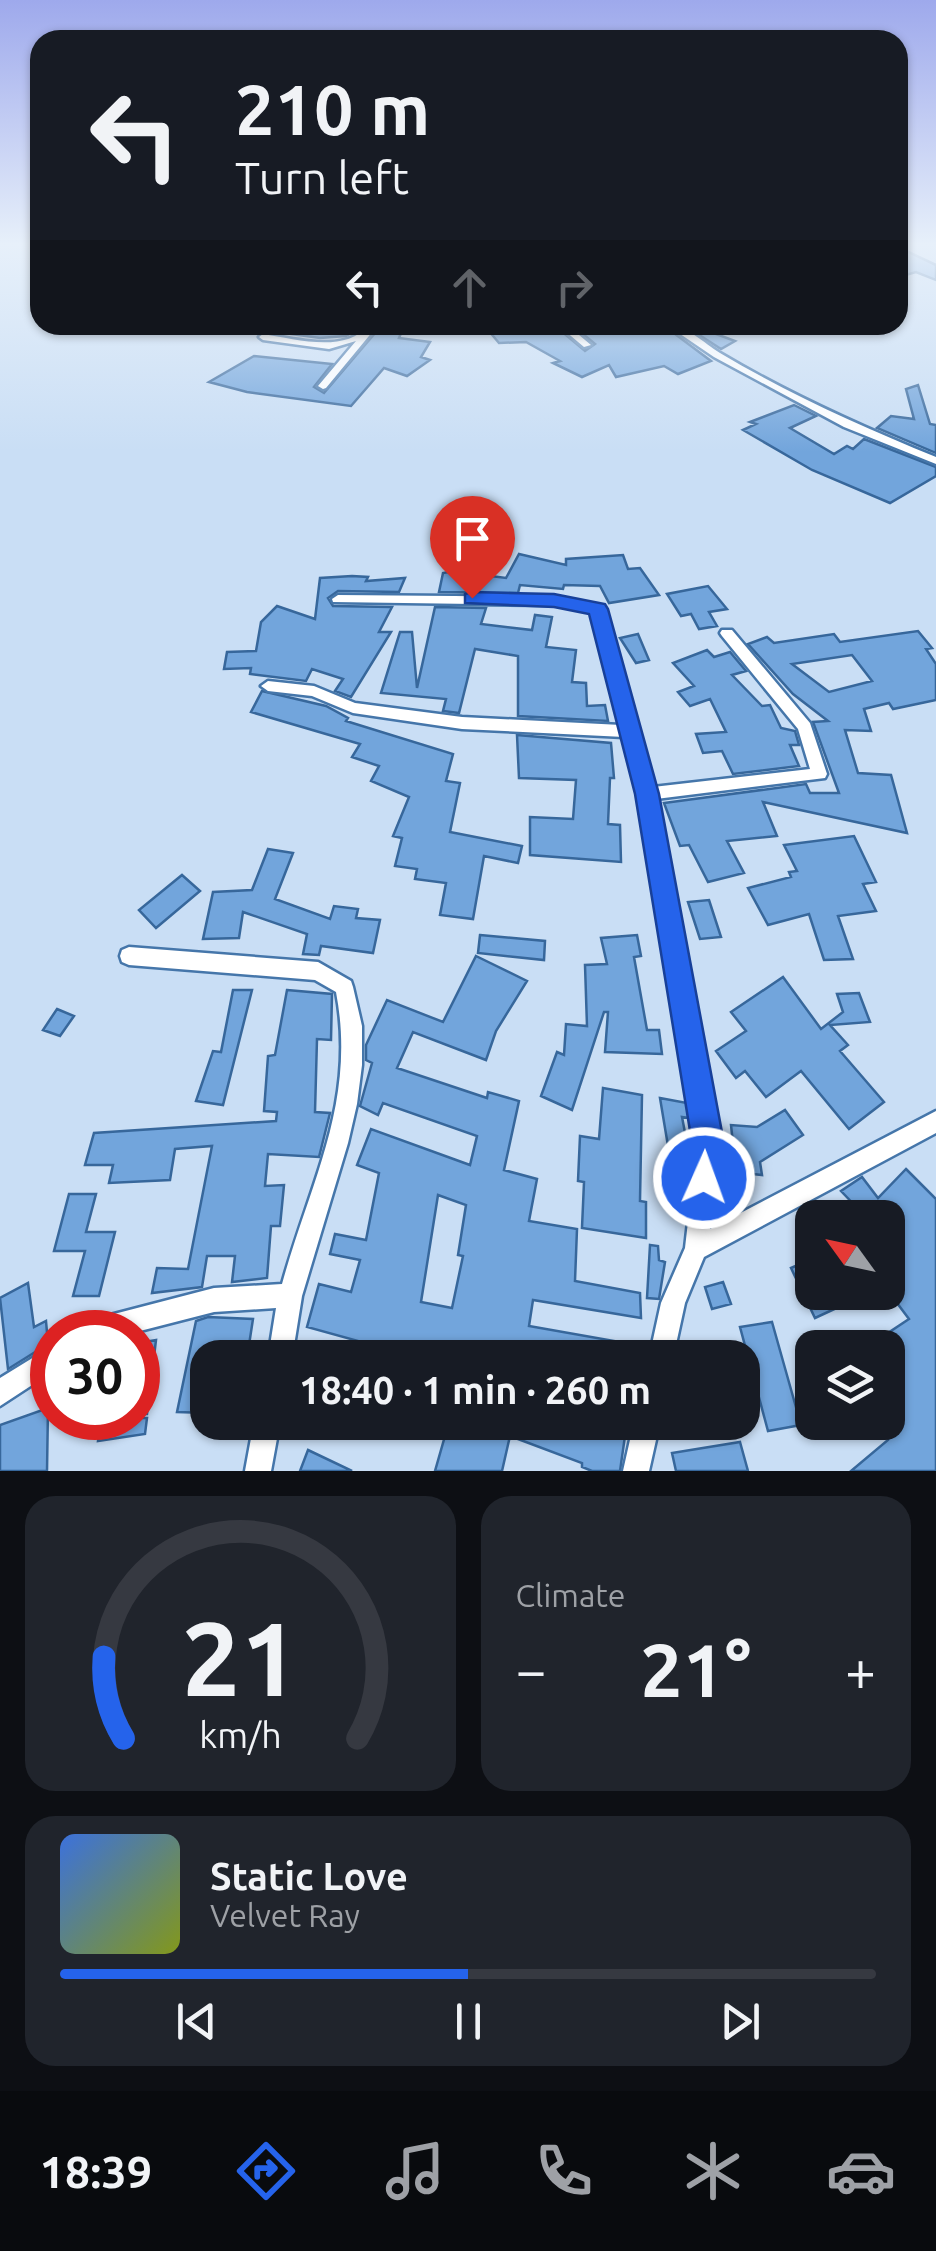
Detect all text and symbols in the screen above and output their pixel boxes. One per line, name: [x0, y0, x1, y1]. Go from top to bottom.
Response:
icon: left: [70, 70, 200, 200]
text: 210 m: [235, 70, 430, 148]
text: Turn left: [235, 152, 409, 203]
icon: left: [337, 260, 392, 315]
icon: ahead: [442, 260, 497, 315]
icon: right: [547, 260, 602, 315]
pin: [430, 496, 515, 599]
icon: arrive: [445, 511, 500, 566]
position arrow: [652, 1126, 756, 1230]
north arrow: [795, 1200, 905, 1310]
map controls: [795, 1200, 905, 1440]
speed limit sign: 30: [30, 1310, 160, 1440]
button: layers: [795, 1330, 905, 1440]
text: 18:40 · 1 min · 260 m: [299, 1369, 651, 1411]
text: Climate: [516, 1577, 626, 1613]
text: 21: [182, 1599, 299, 1716]
text: 21°: [640, 1627, 751, 1711]
text: −: [516, 1639, 547, 1700]
text: +: [845, 1639, 876, 1700]
text: km/h: [199, 1715, 282, 1755]
text: Static Love: [210, 1855, 408, 1897]
text: Velvet Ray: [210, 1897, 360, 1933]
icon: previous: [169, 1994, 224, 2049]
icon: pause: [441, 1994, 496, 2049]
icon: next: [713, 1994, 768, 2049]
icon: directions: [231, 2136, 301, 2206]
icon: music: [380, 2136, 450, 2206]
icon: phone: [529, 2136, 599, 2206]
icon: climate: [678, 2136, 748, 2206]
icon: car: [826, 2136, 896, 2206]
text: 18:39: [39, 2146, 152, 2197]

